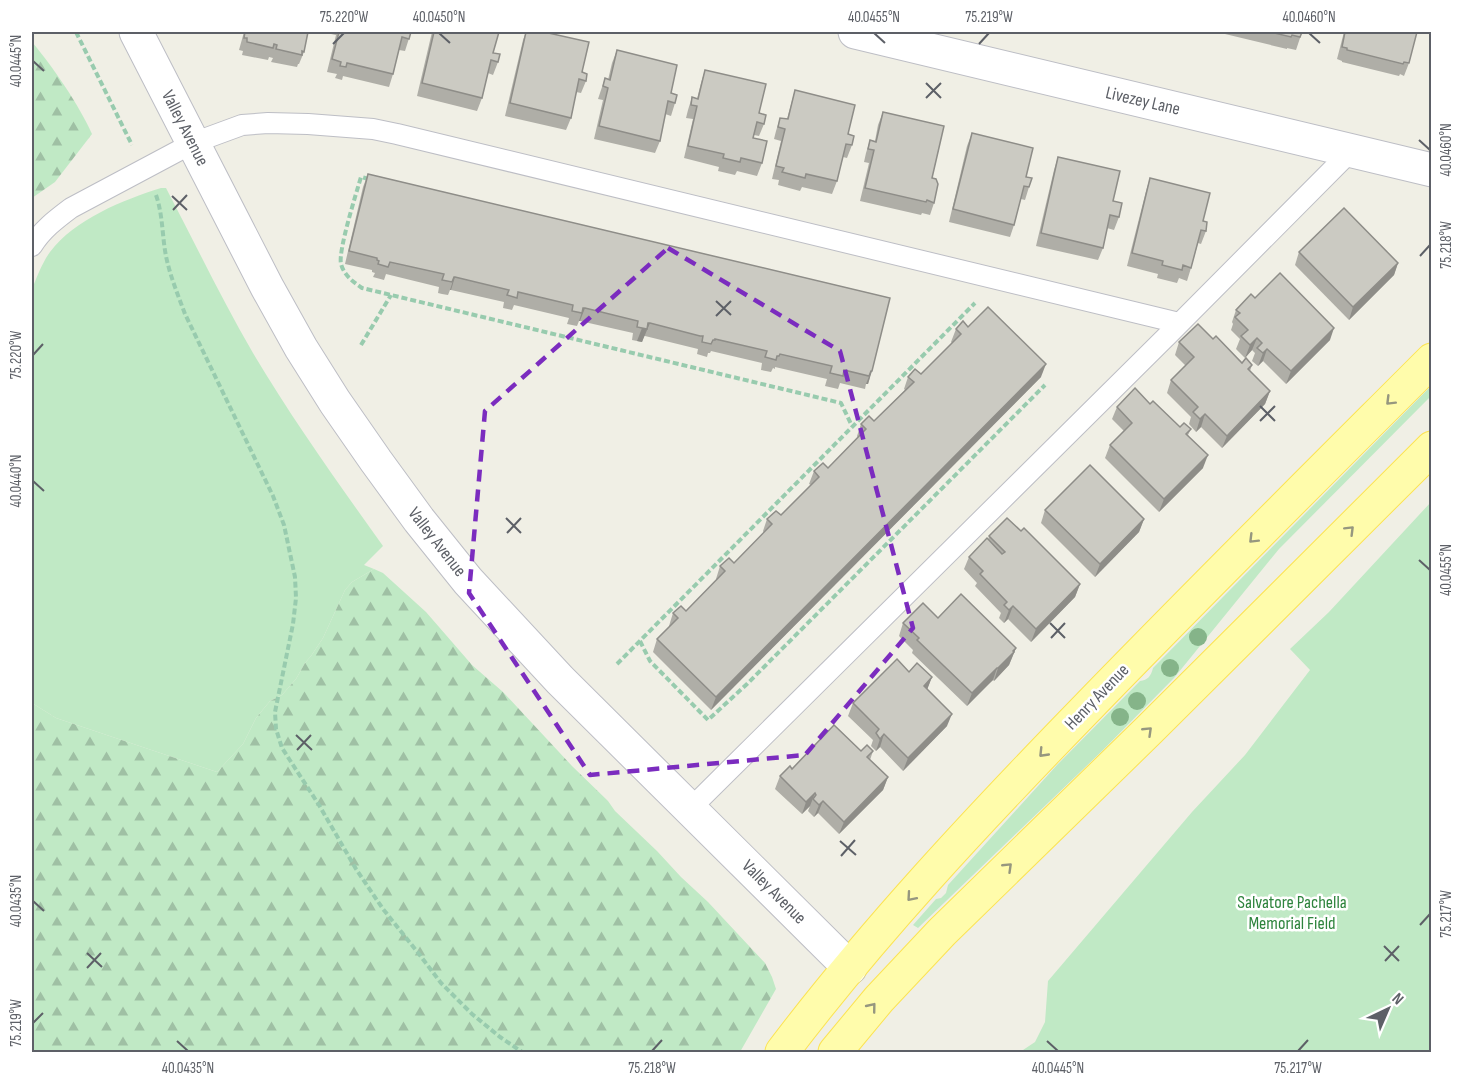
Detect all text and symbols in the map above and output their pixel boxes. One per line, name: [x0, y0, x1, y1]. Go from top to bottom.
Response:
text: 75.220°W: [320, 8, 369, 27]
text: 40.0450°N: [413, 8, 465, 27]
text: 40.0455°N: [848, 8, 900, 27]
text: 75.219°W: [965, 8, 1013, 27]
text: 40.0460°N: [1282, 8, 1336, 27]
text: 40.0445°N: [7, 35, 26, 87]
street label: Livezey Lane: [1104, 82, 1182, 120]
street label: Valley Avenue: [157, 87, 213, 169]
text: 40.0460°N: [1437, 123, 1456, 177]
text: 75.218°W: [1437, 221, 1456, 269]
text: 75.220°W: [7, 330, 26, 379]
one-way arrow: [1387, 394, 1398, 405]
text: 40.0440°N: [7, 455, 26, 507]
street label: Valley Avenue: [403, 503, 471, 581]
one-way arrow: [1342, 526, 1353, 537]
one-way arrow: [1249, 532, 1260, 543]
text: 40.0455°N: [1437, 544, 1456, 596]
street label: Henry Avenue: [1061, 660, 1133, 734]
one-way arrow: [1140, 728, 1151, 739]
one-way arrow: [1039, 746, 1050, 757]
street label: Valley Avenue: [738, 856, 810, 928]
one-way arrow: [1000, 864, 1011, 875]
text: 40.0435°N: [7, 875, 26, 927]
one-way arrow: [907, 890, 918, 901]
text: 75.217°W: [1437, 890, 1456, 938]
park label: Salvatore Pachella Memorial Field: [1237, 892, 1347, 934]
north arrow: [1358, 979, 1418, 1039]
text: N: [1388, 989, 1407, 1009]
text: 75.219°W: [7, 999, 26, 1047]
one-way arrow: [865, 1003, 876, 1014]
text: 40.0435°N: [162, 1059, 214, 1078]
text: 75.218°W: [628, 1059, 676, 1078]
text: 40.0445°N: [1032, 1059, 1084, 1078]
text: 75.217°W: [1274, 1059, 1322, 1078]

